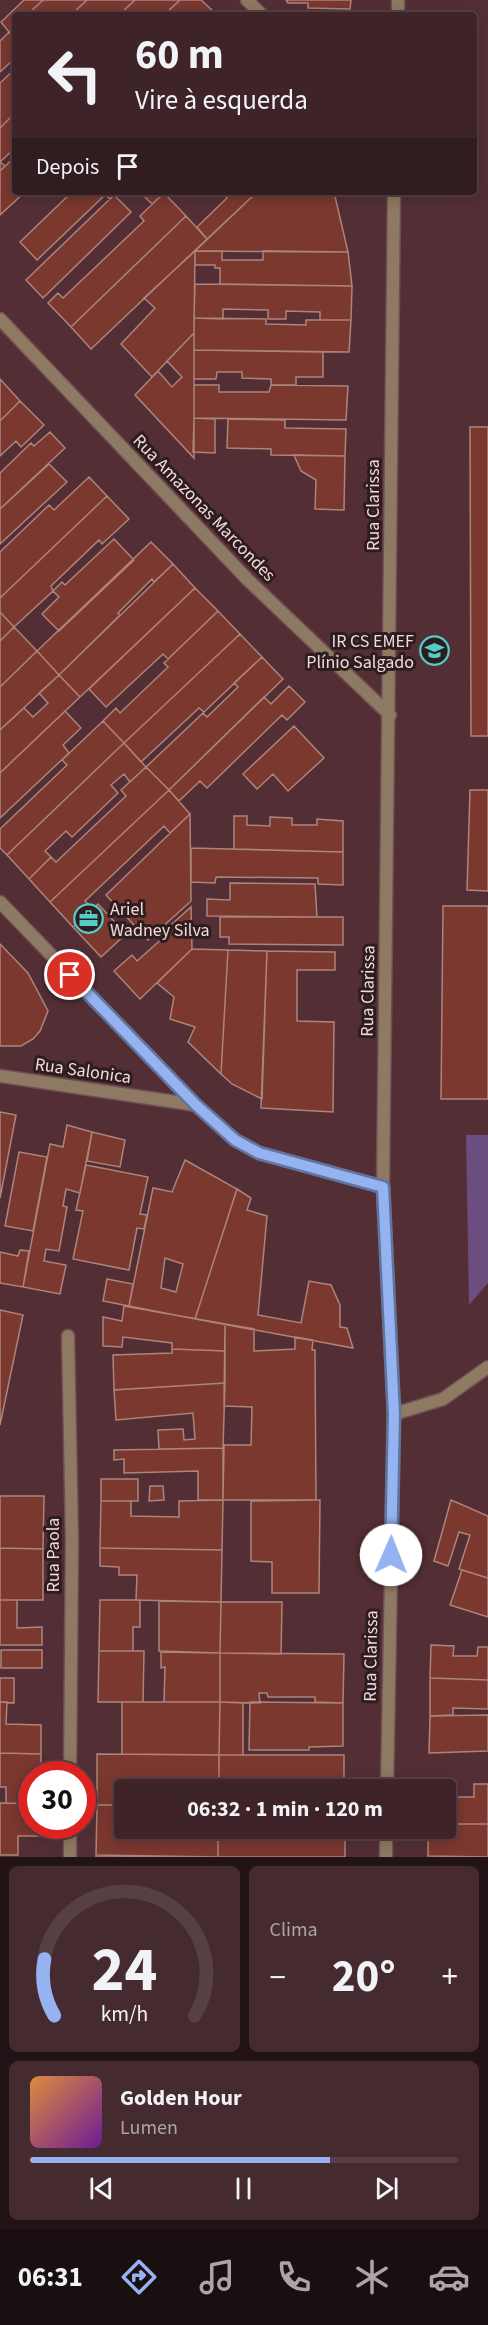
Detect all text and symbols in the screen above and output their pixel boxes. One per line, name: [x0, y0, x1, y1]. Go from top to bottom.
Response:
text: 60 m: [135, 25, 224, 85]
icon: left: [36, 36, 114, 114]
text: Vire à esquerda: [135, 81, 308, 120]
icon: arrive: [111, 150, 144, 183]
text: Depois: [36, 151, 99, 183]
street label: Rua Amazonas Marcondes: [127, 429, 281, 587]
street label: Rua Clarissa: [361, 459, 386, 551]
place label: IR CS EMEF Plínio Salgado: [306, 629, 414, 675]
school or university icon: IR CS EMEF Plínio Salgado: [419, 635, 451, 667]
place label: Ariel Wadney Silva: [110, 897, 210, 943]
office icon: Ariel Wadney Silva: [73, 903, 105, 935]
street label: Rua Clarissa: [355, 945, 381, 1037]
pin: [44, 949, 95, 1000]
icon: arrive: [53, 958, 86, 991]
street label: Rua Salonica: [33, 1052, 133, 1090]
street label: Rua Paola: [41, 1518, 66, 1592]
position arrow: [359, 1523, 423, 1587]
street label: Rua Clarissa: [358, 1610, 384, 1702]
speed limit sign: 30: [18, 1761, 96, 1839]
text: 06:32 · 1 min · 120 m: [187, 1793, 383, 1825]
text: Clima: [270, 1916, 318, 1944]
text: 24: [91, 1926, 157, 2015]
text: 20°: [332, 1945, 396, 2009]
text: −: [270, 1954, 286, 2001]
text: +: [442, 1954, 458, 2001]
text: km/h: [100, 1999, 148, 2030]
text: Golden Hour: [120, 2082, 242, 2114]
text: Lumen: [120, 2114, 178, 2142]
icon: previous: [85, 2172, 118, 2205]
icon: pause: [227, 2172, 260, 2205]
icon: next: [370, 2172, 403, 2205]
icon: directions: [118, 2256, 160, 2298]
icon: music: [196, 2256, 238, 2298]
icon: phone: [273, 2256, 315, 2298]
icon: climate: [351, 2256, 393, 2298]
icon: car: [428, 2256, 470, 2298]
text: 06:31: [18, 2258, 83, 2297]

